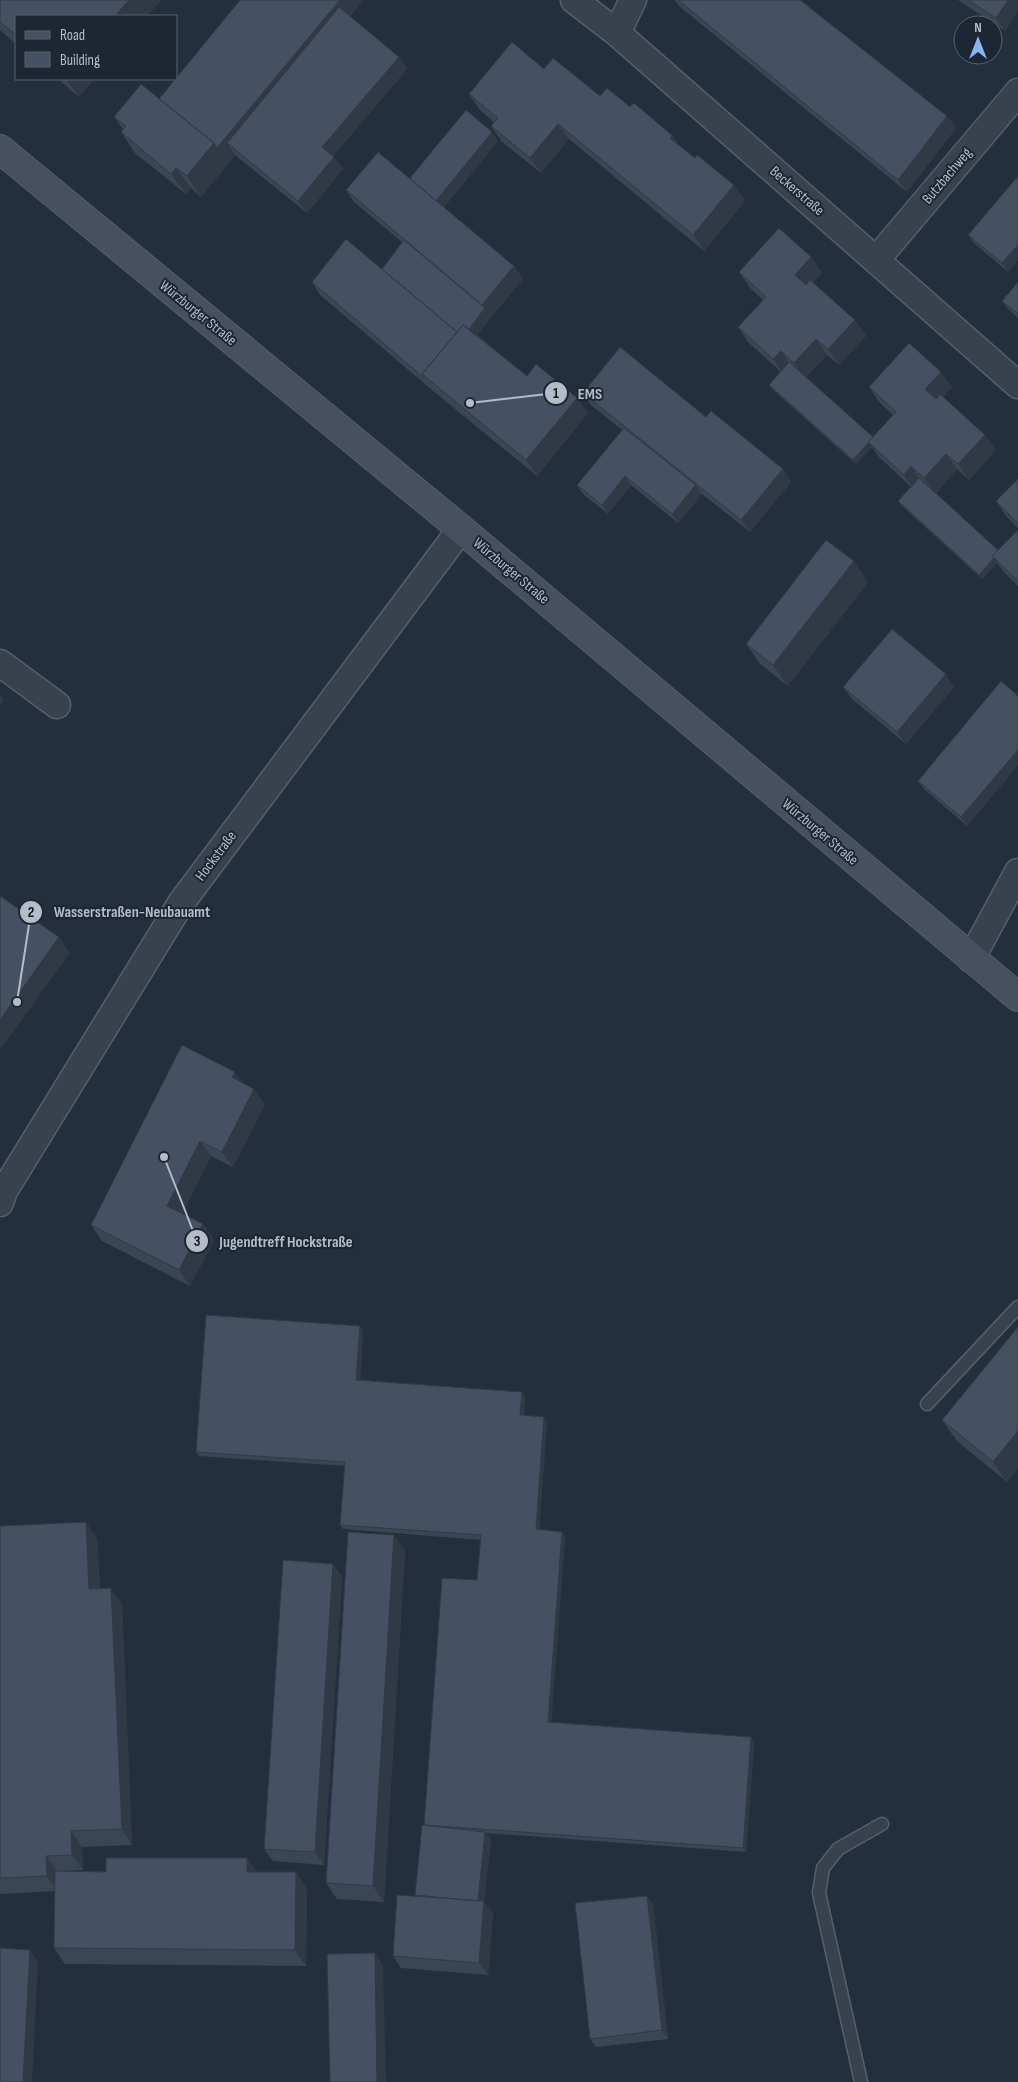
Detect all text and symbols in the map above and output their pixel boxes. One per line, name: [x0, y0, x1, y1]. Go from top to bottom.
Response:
legend: [15, 15, 178, 80]
north arrow: [953, 15, 1003, 65]
text: N: [974, 19, 982, 36]
text: Road: [60, 26, 85, 45]
text: Building: [60, 51, 100, 70]
street label: Butzbachweg: [918, 144, 976, 208]
street label: Beckerstraße: [766, 162, 828, 220]
street label: Würzburger Straße: [156, 276, 240, 350]
callout: EMS: [543, 378, 612, 409]
text: 1: [553, 384, 559, 403]
text: EMS: [578, 385, 602, 404]
street label: Würzburger Straße: [469, 534, 553, 608]
street label: Würzburger Straße: [778, 795, 862, 869]
street label: Hockstraße: [191, 827, 241, 885]
callout: Wasserstraßen-Neubauamt: [19, 896, 220, 927]
text: 2: [28, 903, 34, 922]
text: Wasserstraßen-Neubauamt: [54, 903, 210, 922]
callout: Jugendtreff Hockstraße: [184, 1226, 363, 1257]
text: 3: [194, 1232, 201, 1251]
text: Jugendtreff Hockstraße: [218, 1233, 353, 1252]

